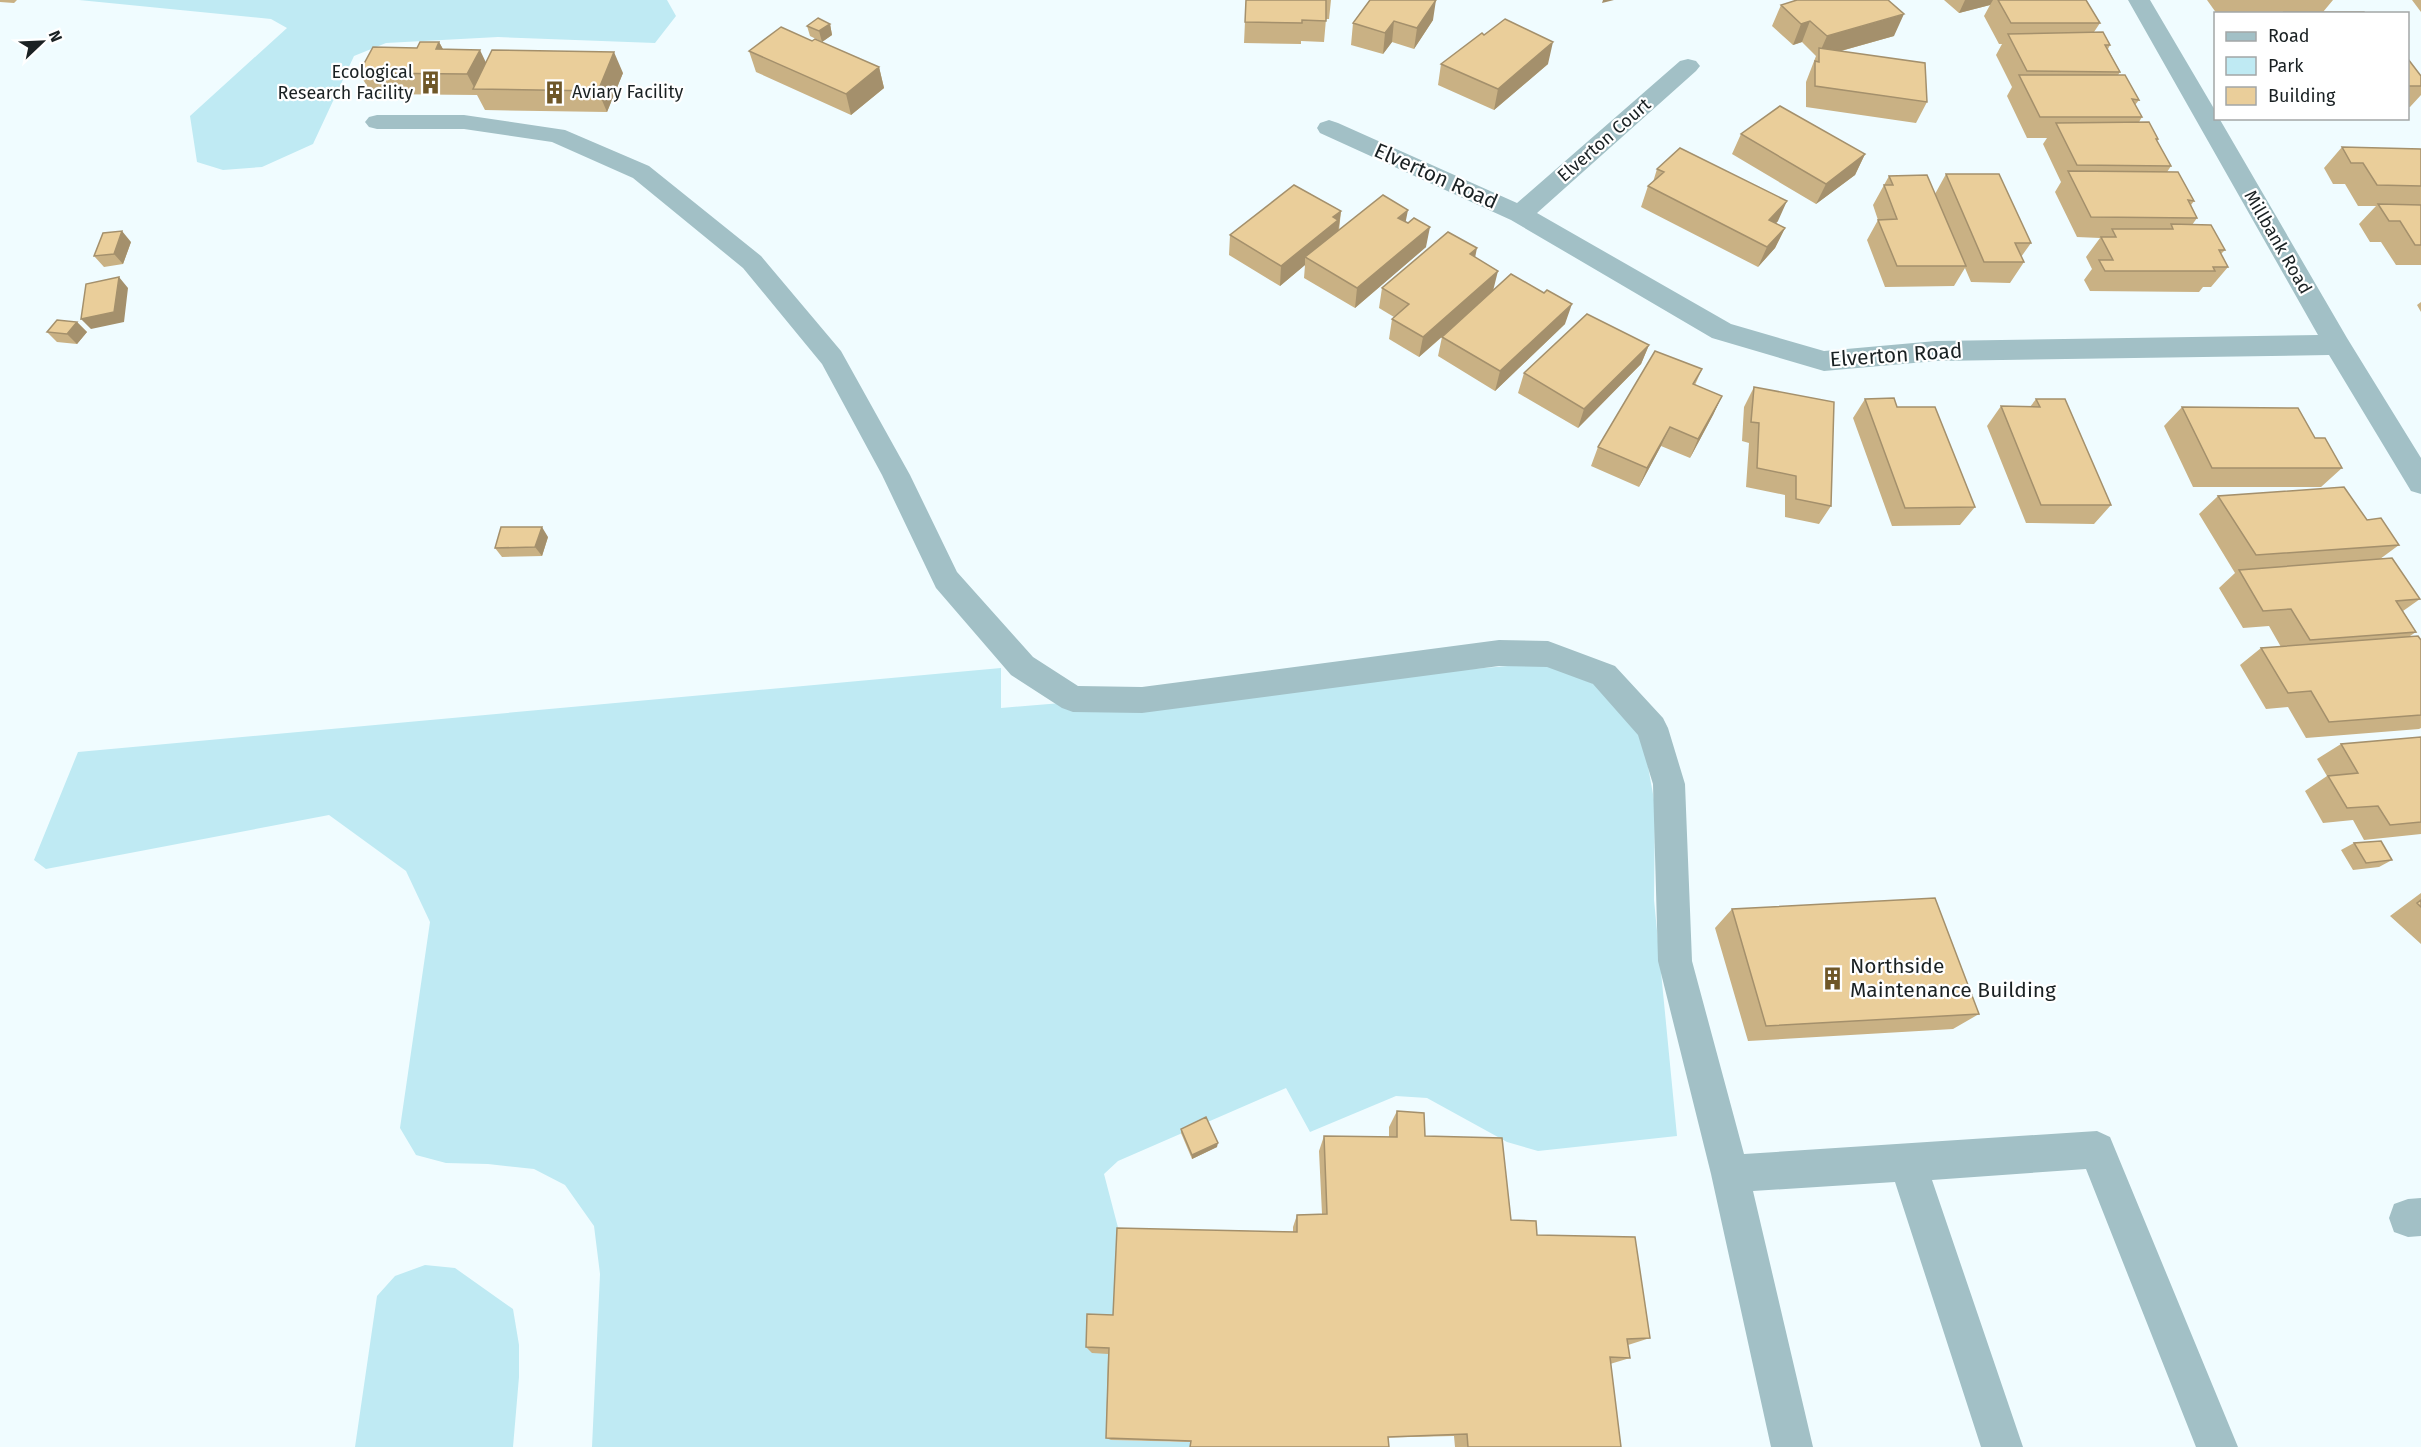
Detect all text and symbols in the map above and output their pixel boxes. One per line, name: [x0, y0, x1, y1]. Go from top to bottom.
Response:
north arrow: [12, 12, 72, 72]
legend: [2214, 12, 2409, 120]
text: Road: [2268, 25, 2310, 47]
text: N: [45, 28, 66, 45]
text: Park: [2268, 55, 2304, 77]
place label: Ecological Research Facility: [278, 61, 413, 104]
building icon: Ecological Research Facility: [418, 69, 444, 95]
building icon: Aviary Facility: [541, 79, 567, 105]
place label: Aviary Facility: [572, 81, 684, 103]
text: Building: [2268, 85, 2336, 107]
street label: Elverton Court: [1553, 93, 1655, 186]
street label: Elverton Road: [1370, 137, 1502, 215]
street label: Millbank Road: [2239, 186, 2317, 298]
street label: Elverton Road: [1829, 337, 1963, 373]
place label: Northside Maintenance Building: [1850, 953, 2056, 1003]
building icon: Northside Maintenance Building: [1819, 965, 1845, 991]

